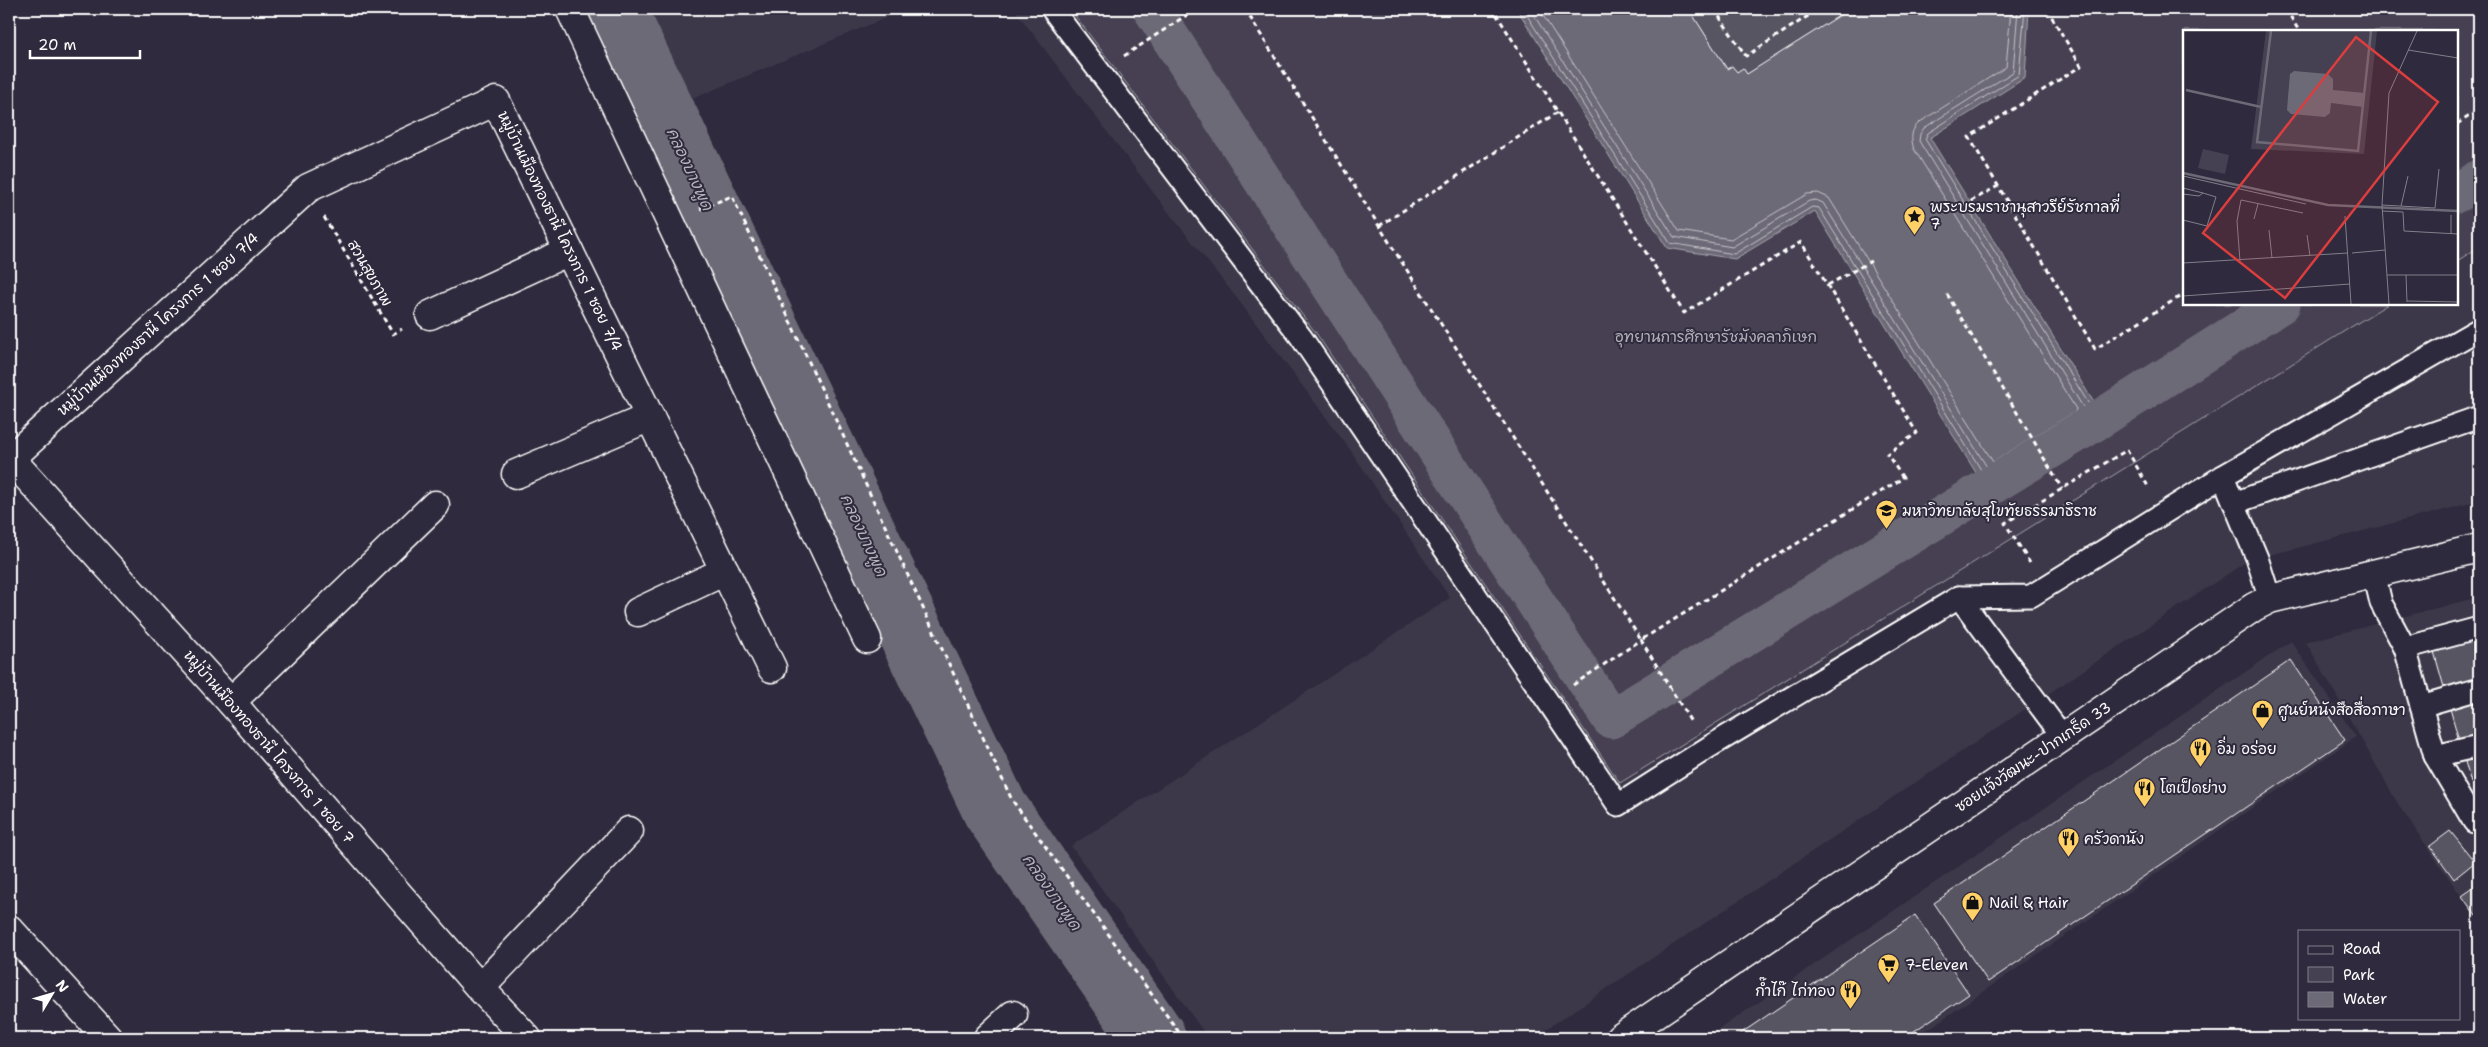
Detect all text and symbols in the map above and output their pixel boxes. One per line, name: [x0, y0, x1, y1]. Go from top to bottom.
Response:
scale bar: [30, 28, 140, 60]
inset map: [2183, 30, 2458, 305]
text: 20 m: [38, 35, 77, 55]
street label: หมู่บ้านเมืองทองธานี โครงการ 1 ซอย 7/4: [492, 108, 627, 355]
water label: คลองบางพูด: [660, 124, 719, 215]
place label: พระบรมราชานุสาวรีย์รัชกาลที่ 7: [1930, 193, 2120, 234]
place icon: พระบรมราชานุสาวรีย์รัชกาลที่ 7: [1902, 204, 1926, 235]
street label: หมู่บ้านเมืองทองธานี โครงการ 1 ซอย 7/4: [53, 228, 264, 421]
street label: สวนสุขภาพ: [342, 236, 397, 310]
park label: อุทยานการศึกษารัชมังคลาภิเษก: [1615, 327, 1817, 348]
water label: คลองบางพูด: [834, 490, 893, 581]
school or university icon: มหาวิทยาลัยสุโขทัยธรรมาธิราช: [1874, 499, 1898, 530]
place label: มหาวิทยาลัยสุโขทัยธรรมาธิราช: [1902, 501, 2097, 522]
street label: หมู่บ้านเมืองทองธานี โครงการ 1 ซอย 7: [179, 646, 359, 849]
place label: ศูนย์หนังสือสื่อภาษา: [2278, 696, 2406, 721]
street label: ซอยแจ้งวัฒนะ-ปากเกร็ด 33: [1951, 697, 2115, 817]
shop icon: ศูนย์หนังสือสื่อภาษา: [2250, 698, 2274, 729]
place label: อิ่ม อร่อย: [2217, 736, 2277, 759]
restaurant icon: อิ่ม อร่อย: [2189, 737, 2213, 768]
restaurant icon: โตเป็ดย่าง: [2132, 776, 2156, 807]
place label: โตเป็ดย่าง: [2160, 778, 2227, 798]
restaurant icon: ครัวดานัง: [2056, 827, 2080, 858]
place label: ครัวดานัง: [2084, 829, 2144, 849]
water label: คลองบางพูด: [1016, 850, 1087, 936]
shop icon: Nail & Hair: [1961, 891, 1985, 922]
place label: Nail & Hair: [1989, 893, 2069, 913]
legend: [2298, 930, 2460, 1020]
text: Road: [2343, 939, 2381, 959]
supermarket icon: 7-Eleven: [1877, 953, 1901, 984]
place label: 7-Eleven: [1905, 955, 1968, 975]
text: Park: [2343, 965, 2375, 985]
north arrow: [28, 970, 78, 1020]
text: N: [52, 976, 73, 996]
place label: ก๊ำไก๊ ไก่ทอง: [1755, 977, 1835, 1001]
restaurant icon: ก๊ำไก๊ ไก่ทอง: [1839, 979, 1863, 1010]
text: Water: [2343, 989, 2387, 1009]

